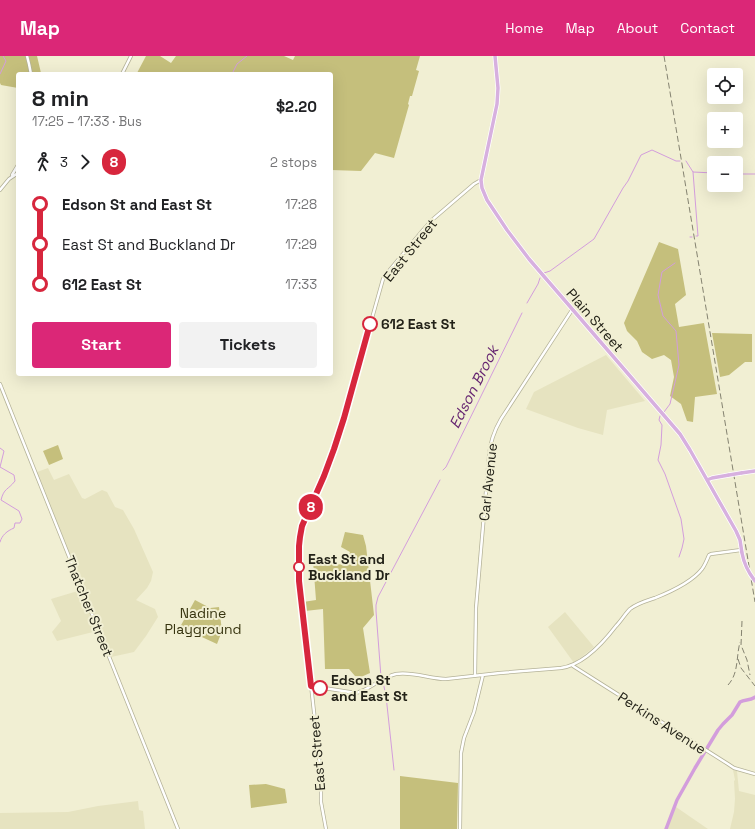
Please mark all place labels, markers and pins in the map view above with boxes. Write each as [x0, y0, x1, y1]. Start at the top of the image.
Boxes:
place label: 612 East St [381, 315, 456, 333]
marker: 612 East St [362, 316, 378, 332]
place label: East St and Buckland Dr [308, 550, 390, 584]
marker: East St and Buckland Dr [293, 561, 305, 573]
place label: Edson St and East St [331, 671, 408, 705]
marker: Edson St and East St [312, 680, 328, 696]

